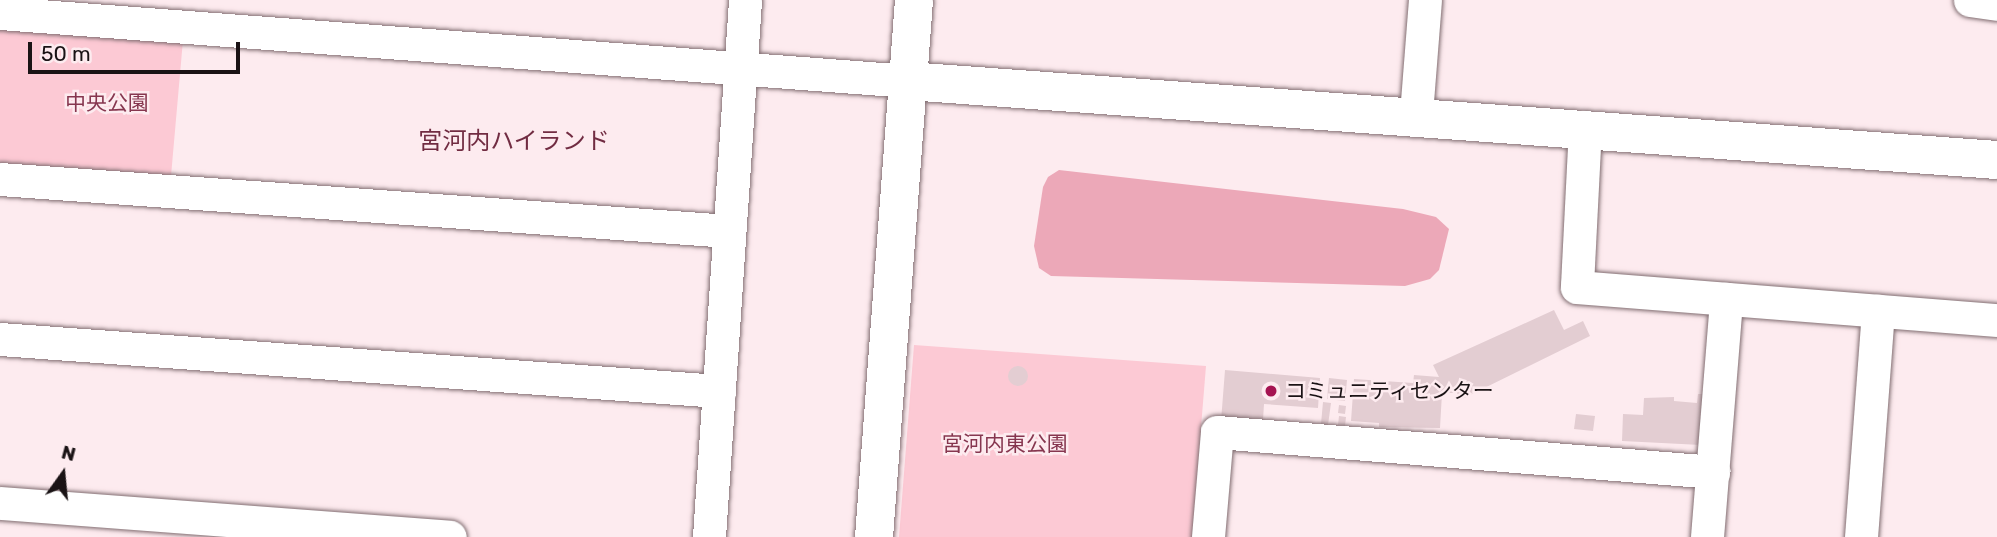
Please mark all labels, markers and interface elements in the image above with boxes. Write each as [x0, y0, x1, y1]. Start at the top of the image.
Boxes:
scale bar [32, 28, 243, 72]
text: 50 m [41, 41, 91, 66]
park label: 中央公園 [65, 90, 149, 116]
district label: 宮河内ハイランド [418, 128, 610, 156]
place label: コミュニティセンター [1285, 378, 1495, 404]
marker: コミュニティセンター [1263, 383, 1279, 399]
park label: 宮河内東公園 [942, 431, 1068, 457]
north arrow [28, 439, 98, 509]
text: N [59, 440, 78, 466]

